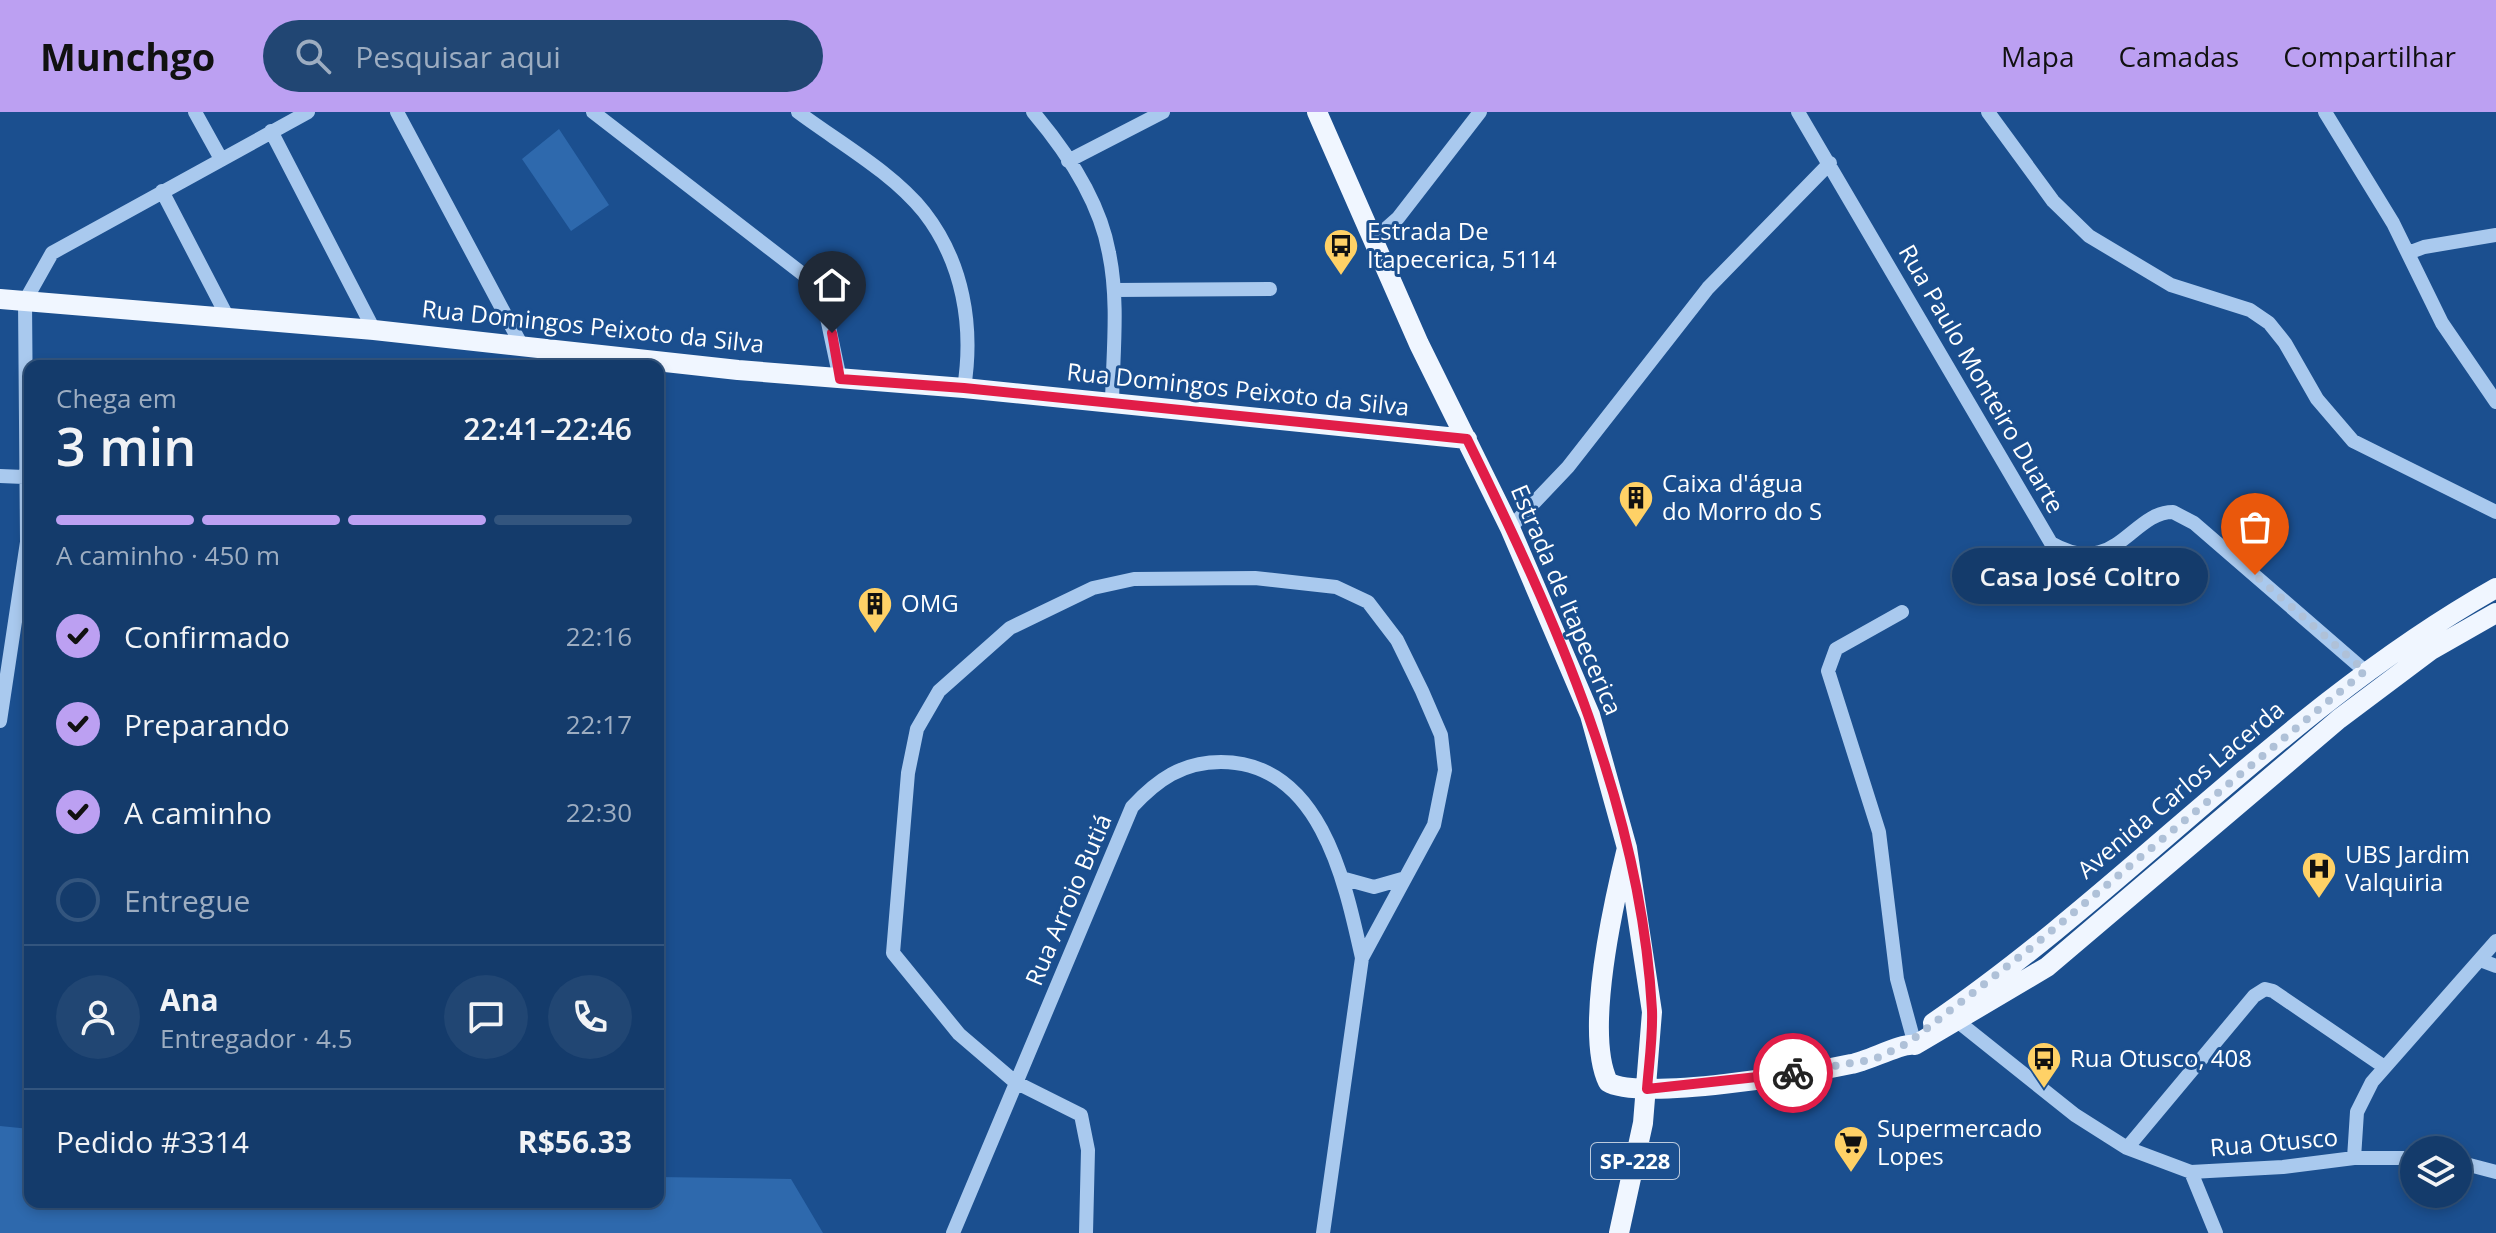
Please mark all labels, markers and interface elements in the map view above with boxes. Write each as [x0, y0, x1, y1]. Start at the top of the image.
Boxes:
search box [263, 20, 823, 92]
text: Munchgo [40, 30, 215, 82]
icon: search [291, 34, 335, 78]
text: Pesquisar aqui [355, 36, 561, 77]
text: Mapa [2001, 37, 2074, 75]
text: Camadas [2118, 37, 2239, 75]
text: Compartilhar [2283, 37, 2456, 75]
place label: Estrada De Itapecerica, 5114 [1367, 214, 1557, 275]
bus stop icon: Estrada De Itapecerica, 5114 [1322, 227, 1360, 277]
street label: Rua Paulo Monteiro Duarte [1892, 238, 2073, 519]
pin [798, 251, 866, 333]
icon: home [810, 263, 854, 307]
street label: Rua Domingos Peixoto da Silva [420, 291, 766, 360]
street label: Rua Domingos Peixoto da Silva [1065, 354, 1411, 423]
text: Chega em [56, 380, 177, 416]
text: 22:41–22:46 [463, 408, 632, 449]
text: 3 min [56, 410, 196, 481]
place label: Caixa d'água do Morro do S [1662, 466, 1822, 527]
street label: Estrada de Itapecerica [1504, 479, 1631, 720]
building icon: Caixa d'água do Morro do S [1617, 479, 1655, 529]
pin [2221, 493, 2289, 575]
icon: bag [2233, 505, 2277, 549]
text: A caminho · 450 m [56, 537, 280, 573]
callout: Casa José Coltro [1951, 547, 2207, 603]
text: Casa José Coltro [1979, 558, 2181, 594]
building icon: OMG [856, 585, 894, 635]
place label: OMG [901, 586, 959, 619]
icon: check [56, 614, 100, 658]
text: Confirmado [124, 616, 290, 657]
text: 22:16 [566, 618, 632, 654]
street label: Avenida Carlos Lacerda [2070, 692, 2291, 885]
icon: check [56, 702, 100, 746]
text: Preparando [124, 704, 290, 745]
text: 22:17 [566, 706, 632, 742]
icon: check [56, 790, 100, 834]
text: A caminho [124, 792, 272, 833]
text: 22:30 [566, 794, 632, 830]
street label: Rua Arroio Butiá [1017, 809, 1119, 990]
place label: UBS Jardim Valquiria [2345, 837, 2470, 898]
hospital icon: UBS Jardim Valquiria [2300, 850, 2338, 900]
text: Entregue [124, 880, 250, 921]
button: person [56, 975, 140, 1059]
button: chat [444, 975, 528, 1059]
button: phone [548, 975, 632, 1059]
text: Ana [160, 979, 219, 1020]
text: Entregador · 4.5 [160, 1020, 353, 1056]
courier [1753, 1033, 1833, 1113]
bus stop icon: Rua Otusco, 408 [2025, 1040, 2063, 1090]
place label: Rua Otusco, 408 [2070, 1041, 2252, 1074]
icon: bike [1771, 1051, 1815, 1095]
place label: Supermercado Lopes [1877, 1111, 2042, 1172]
street label: Rua Otusco [2208, 1119, 2339, 1164]
text: Pedido #3314 [56, 1121, 249, 1162]
text: R$56.33 [518, 1121, 632, 1162]
supermarket icon: Supermercado Lopes [1832, 1124, 1870, 1174]
map controls [2400, 1136, 2472, 1208]
button: layers [2400, 1136, 2472, 1208]
road number: SP-228 [1591, 1143, 1679, 1179]

